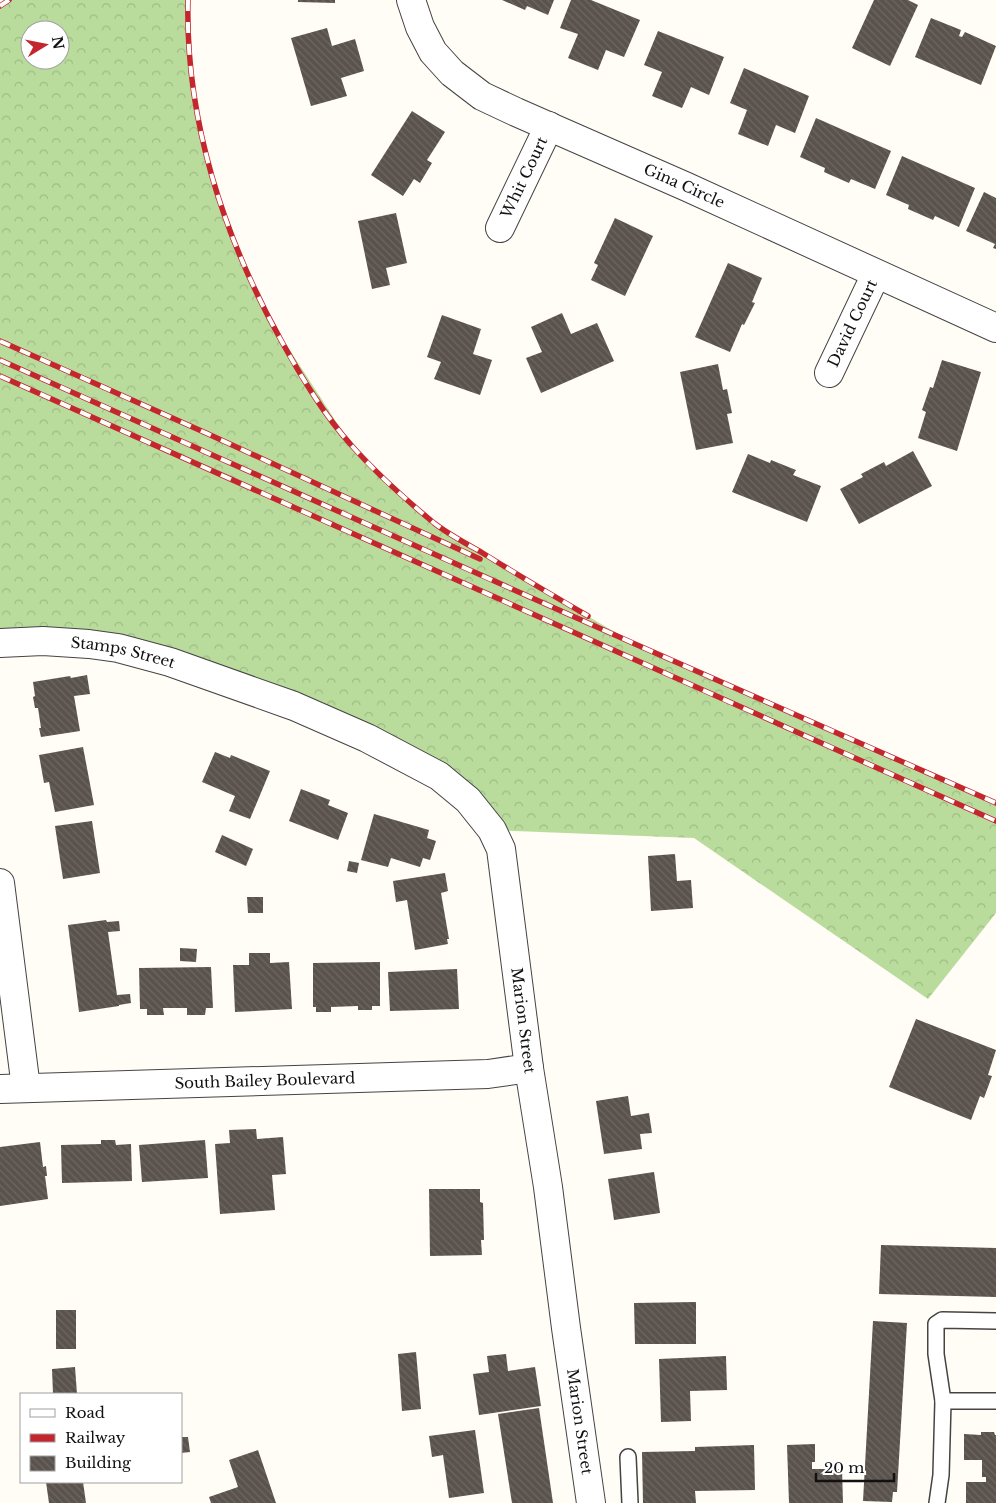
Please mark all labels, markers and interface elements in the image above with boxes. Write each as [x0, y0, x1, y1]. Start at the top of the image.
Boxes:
north arrow [20, 20, 70, 70]
text: N [48, 35, 68, 51]
street label: Whit Court [496, 133, 552, 222]
street label: Gina Circle [641, 159, 728, 212]
street label: David Court [823, 276, 881, 370]
street label: Stamps Street [70, 633, 178, 672]
street label: Marion Street [507, 966, 540, 1075]
street label: South Bailey Boulevard [174, 1068, 355, 1093]
street label: Marion Street [563, 1367, 597, 1476]
legend [20, 1393, 182, 1483]
text: Road [65, 1403, 105, 1422]
text: Railway [65, 1428, 126, 1447]
scale bar [816, 1450, 894, 1482]
text: Building [65, 1453, 132, 1472]
text: 20 m [824, 1458, 864, 1477]

